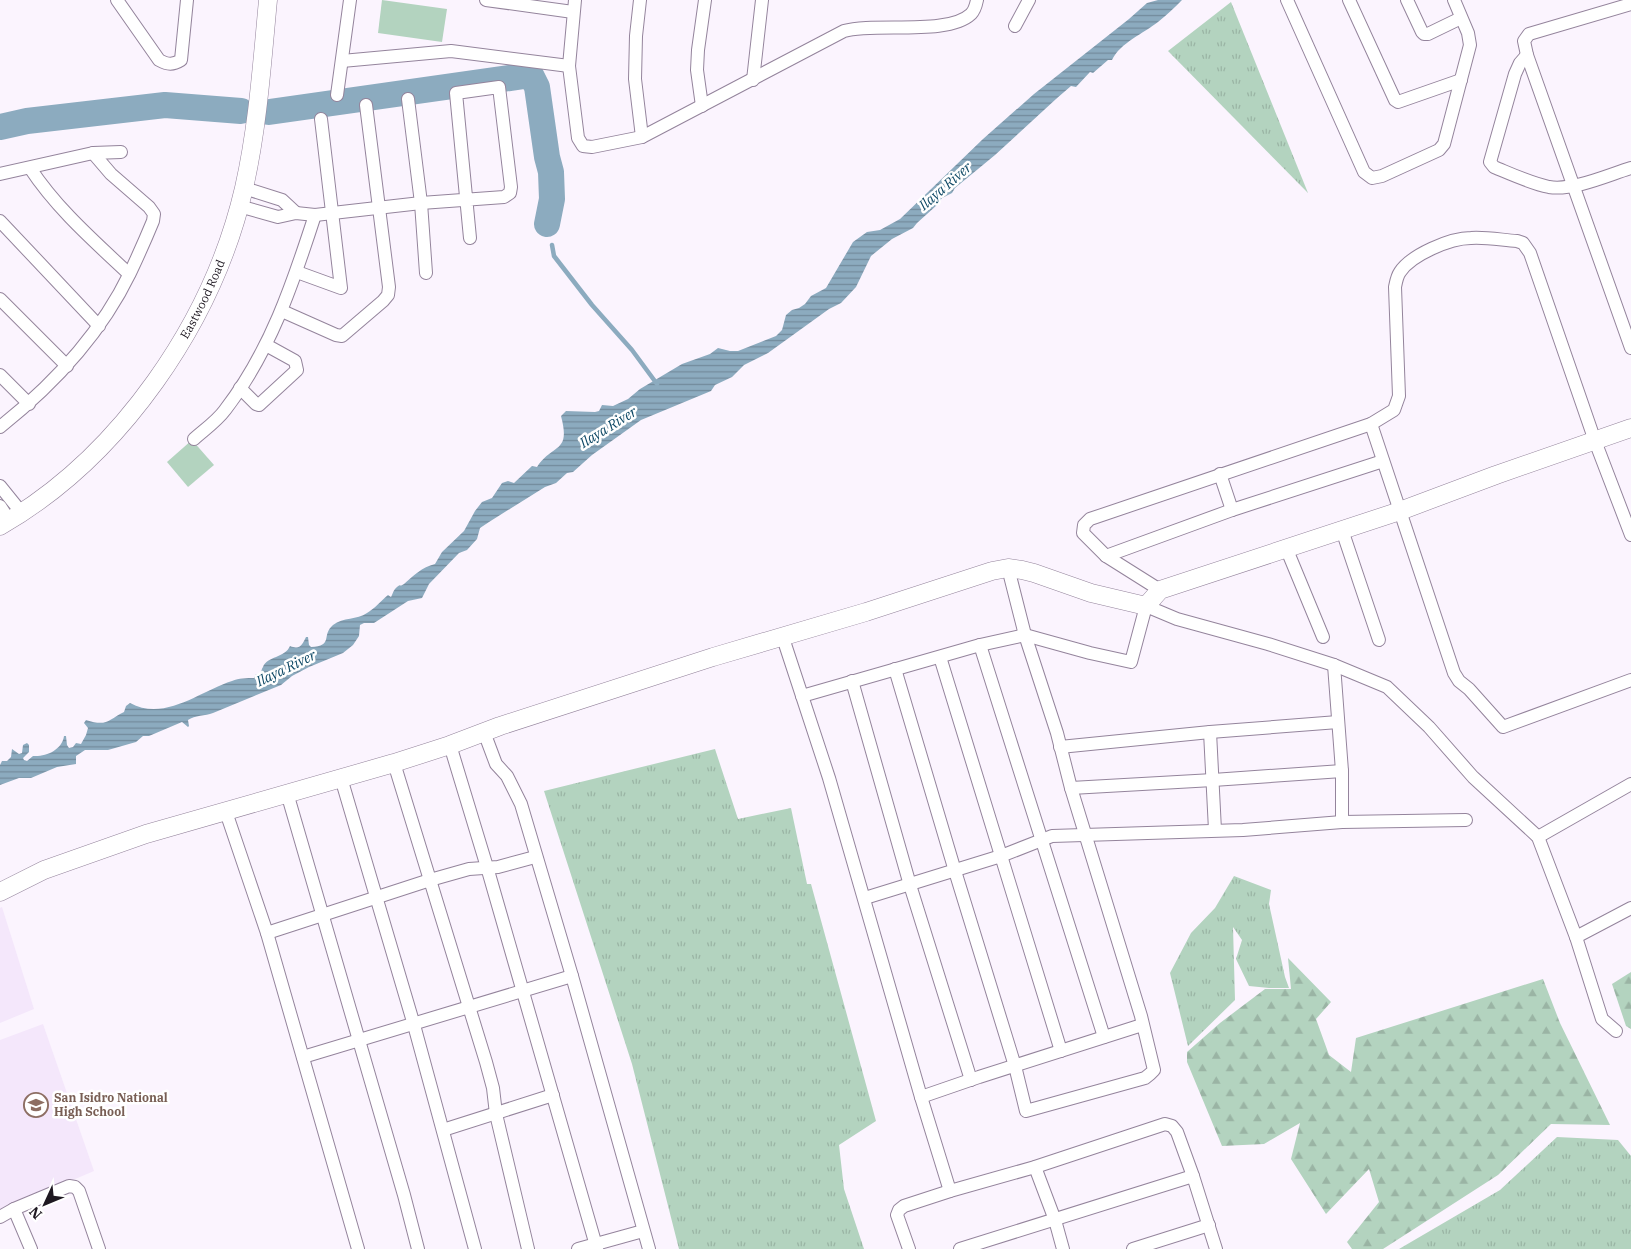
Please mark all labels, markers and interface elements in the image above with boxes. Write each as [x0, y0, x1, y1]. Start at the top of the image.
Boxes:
water label: Ilaya River [914, 158, 976, 215]
street label: Eastwood Road [177, 257, 228, 341]
water label: Ilaya River [575, 402, 641, 452]
water label: Ilaya River [252, 645, 320, 691]
place label: San Isidro National High School [54, 1090, 168, 1119]
school or university icon: San Isidro National High School [23, 1092, 49, 1118]
north arrow [20, 1179, 70, 1229]
text: N [25, 1203, 46, 1223]

